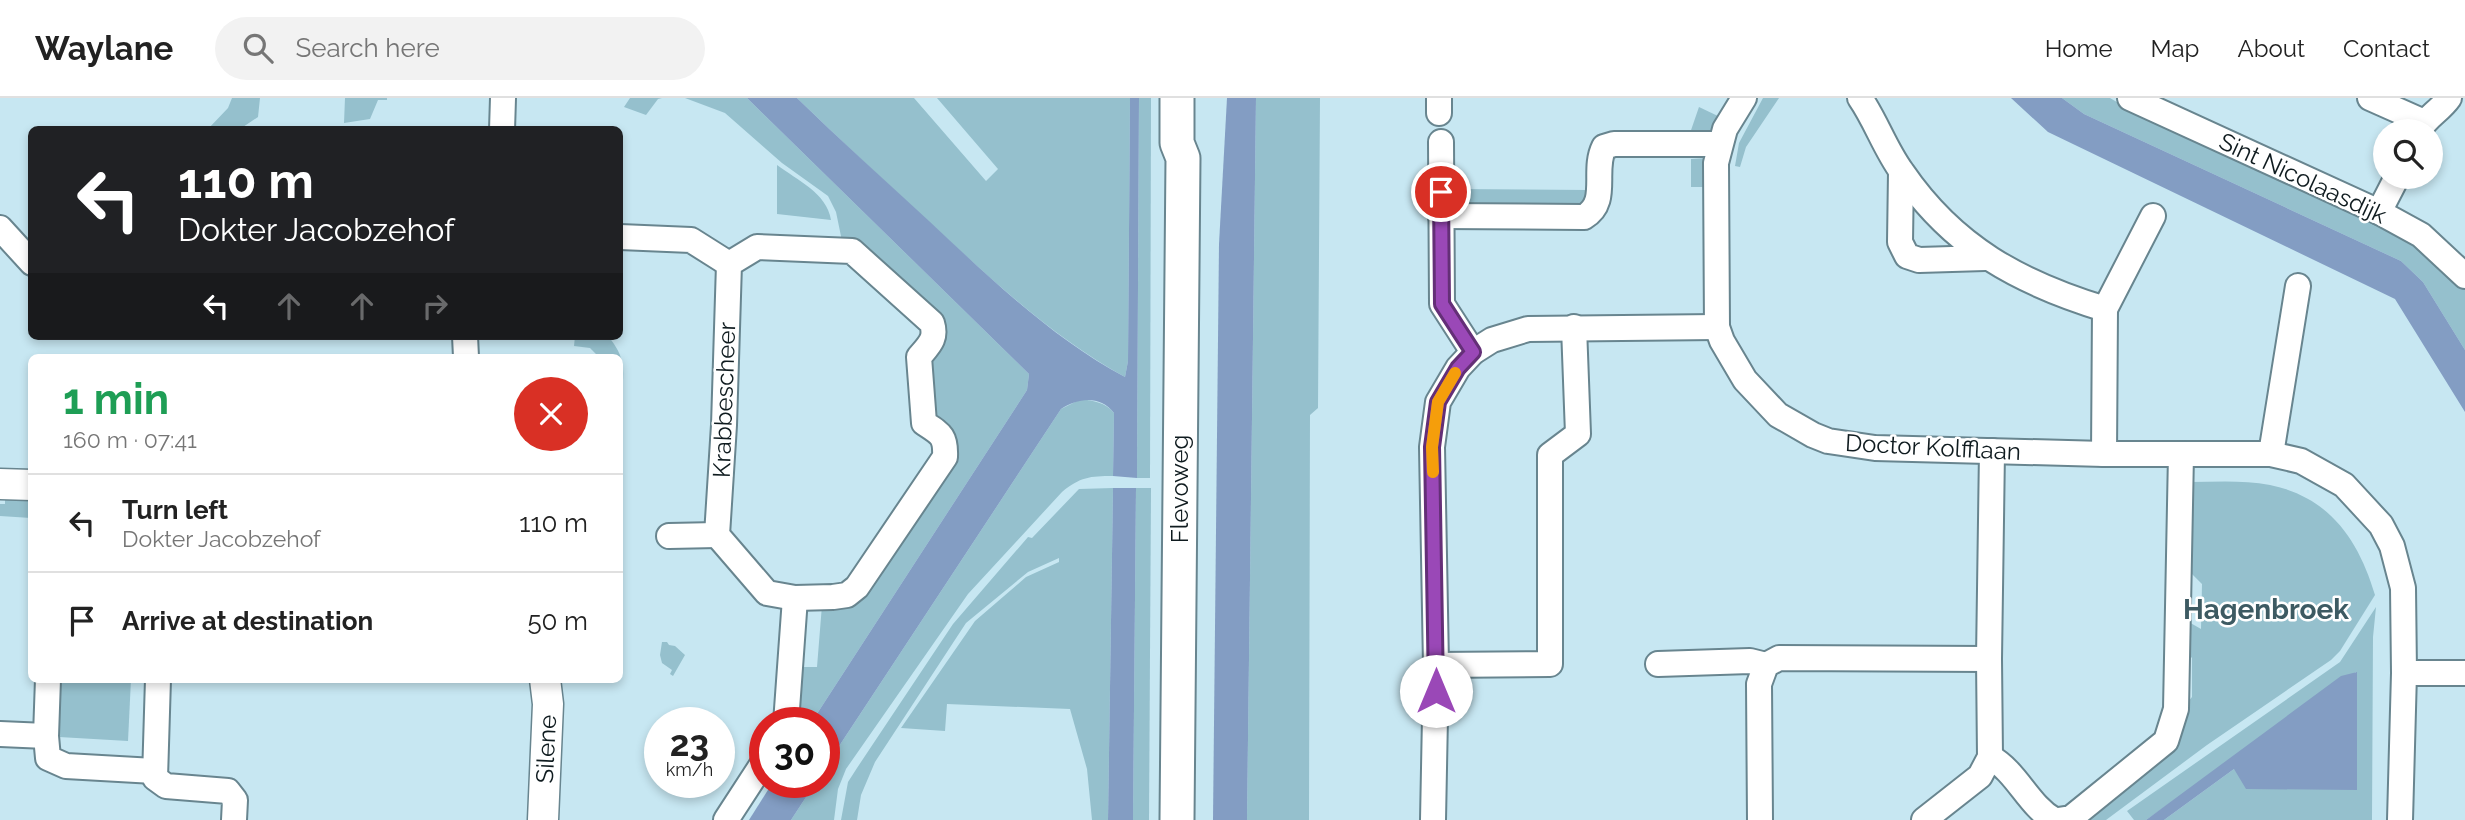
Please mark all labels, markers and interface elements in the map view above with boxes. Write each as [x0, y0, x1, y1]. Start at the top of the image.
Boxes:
search box [215, 17, 705, 80]
text: Waylane [35, 29, 173, 68]
icon: search [239, 29, 277, 67]
text: Search here [295, 33, 440, 63]
text: Home [2045, 34, 2113, 63]
text: Map [2151, 34, 2199, 63]
text: About [2237, 34, 2305, 63]
text: Contact [2343, 34, 2430, 63]
map controls [2373, 119, 2443, 189]
button: search [2373, 119, 2443, 189]
street label: Sint Nicolaasdijk [2215, 127, 2392, 230]
text: 110 m [178, 152, 314, 209]
icon: left [63, 154, 154, 245]
pin [1411, 162, 1471, 222]
icon: arrive [1422, 173, 1460, 211]
text: Dokter Jacobzehof [178, 211, 454, 248]
icon: left [197, 287, 235, 325]
icon: ahead [270, 287, 308, 325]
icon: ahead [343, 287, 381, 325]
icon: right [416, 287, 454, 325]
street label: Krabbescheer [707, 321, 741, 478]
text: 1 min [63, 375, 169, 424]
button: close [514, 377, 588, 451]
text: 160 m · 07:41 [63, 426, 197, 453]
street label: Doctor Kolfflaan [1844, 428, 2022, 466]
street label: Flevoweg [1165, 435, 1194, 543]
text: Turn left [122, 495, 228, 525]
icon: left [63, 504, 101, 542]
text: 110 m [519, 508, 588, 538]
text: Dokter Jacobzehof [122, 525, 321, 552]
district label: Hagenbroek [2183, 593, 2349, 626]
icon: arrive [63, 602, 101, 640]
text: Arrive at destination [122, 606, 373, 636]
text: 50 m [527, 606, 588, 636]
position arrow [1399, 654, 1473, 728]
speed limit sign: 30 [749, 707, 840, 798]
street label: Silene [530, 714, 562, 784]
text: 23 [670, 723, 709, 764]
text: km/h [666, 759, 713, 780]

